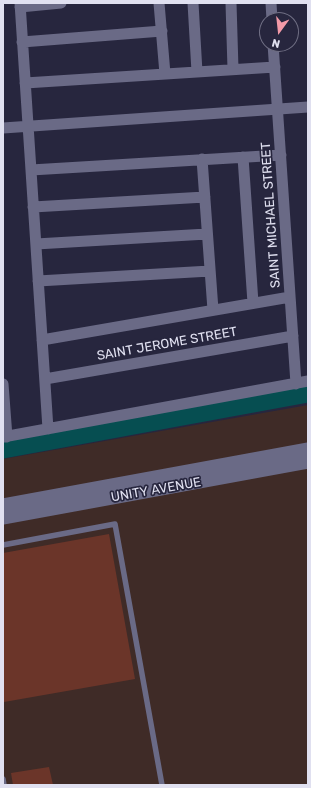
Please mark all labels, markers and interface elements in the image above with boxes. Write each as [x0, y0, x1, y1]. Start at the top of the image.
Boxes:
north arrow [259, 12, 299, 52]
text: N [271, 36, 282, 50]
street label: SAINT MICHAEL STREET [258, 142, 284, 288]
street label: SAINT JEROME STREET [96, 324, 238, 364]
street label: UNITY AVENUE [110, 474, 202, 506]

